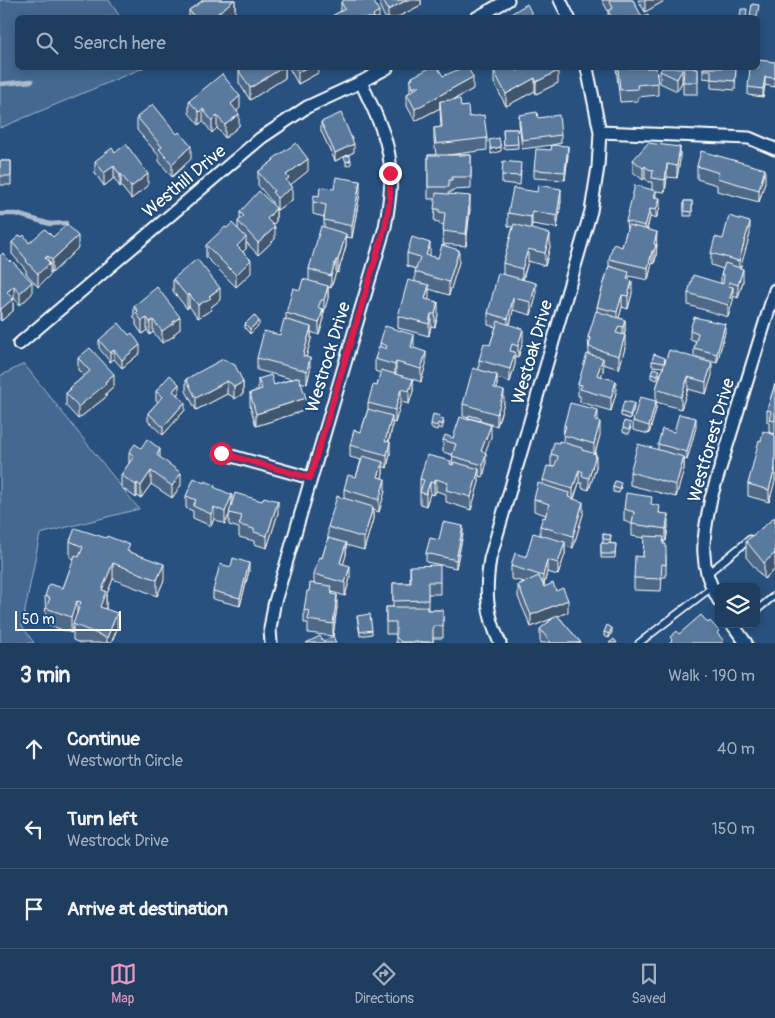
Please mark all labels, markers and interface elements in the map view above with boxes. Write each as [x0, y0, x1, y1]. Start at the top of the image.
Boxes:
search box [15, 15, 760, 70]
icon: search [33, 29, 61, 57]
text: Search here [73, 31, 166, 55]
street label: Westhill Drive [138, 140, 231, 223]
route end [379, 162, 402, 185]
street label: Westoak Drive [507, 297, 558, 407]
street label: Westrock Drive [301, 299, 356, 415]
street label: Westforest Drive [683, 375, 740, 505]
route start [210, 442, 233, 465]
map controls [715, 583, 760, 628]
button: layers [715, 583, 760, 628]
scale bar [15, 608, 121, 631]
text: 50 m [22, 611, 55, 628]
text: 3 min [20, 662, 70, 689]
text: Walk · 190 m [668, 666, 755, 686]
text: Continue [67, 727, 140, 751]
icon: ahead [20, 735, 48, 763]
text: 40 m [717, 739, 755, 759]
text: Westworth Circle [67, 751, 183, 771]
text: Turn left [67, 807, 137, 831]
icon: left [20, 815, 48, 843]
text: 150 m [711, 819, 755, 839]
text: Westrock Drive [67, 831, 169, 851]
icon: arrive [20, 895, 48, 923]
text: Arrive at destination [67, 897, 228, 921]
tab: Map [109, 960, 137, 1007]
tab: Directions [354, 960, 414, 1007]
tab: Saved [631, 960, 666, 1007]

